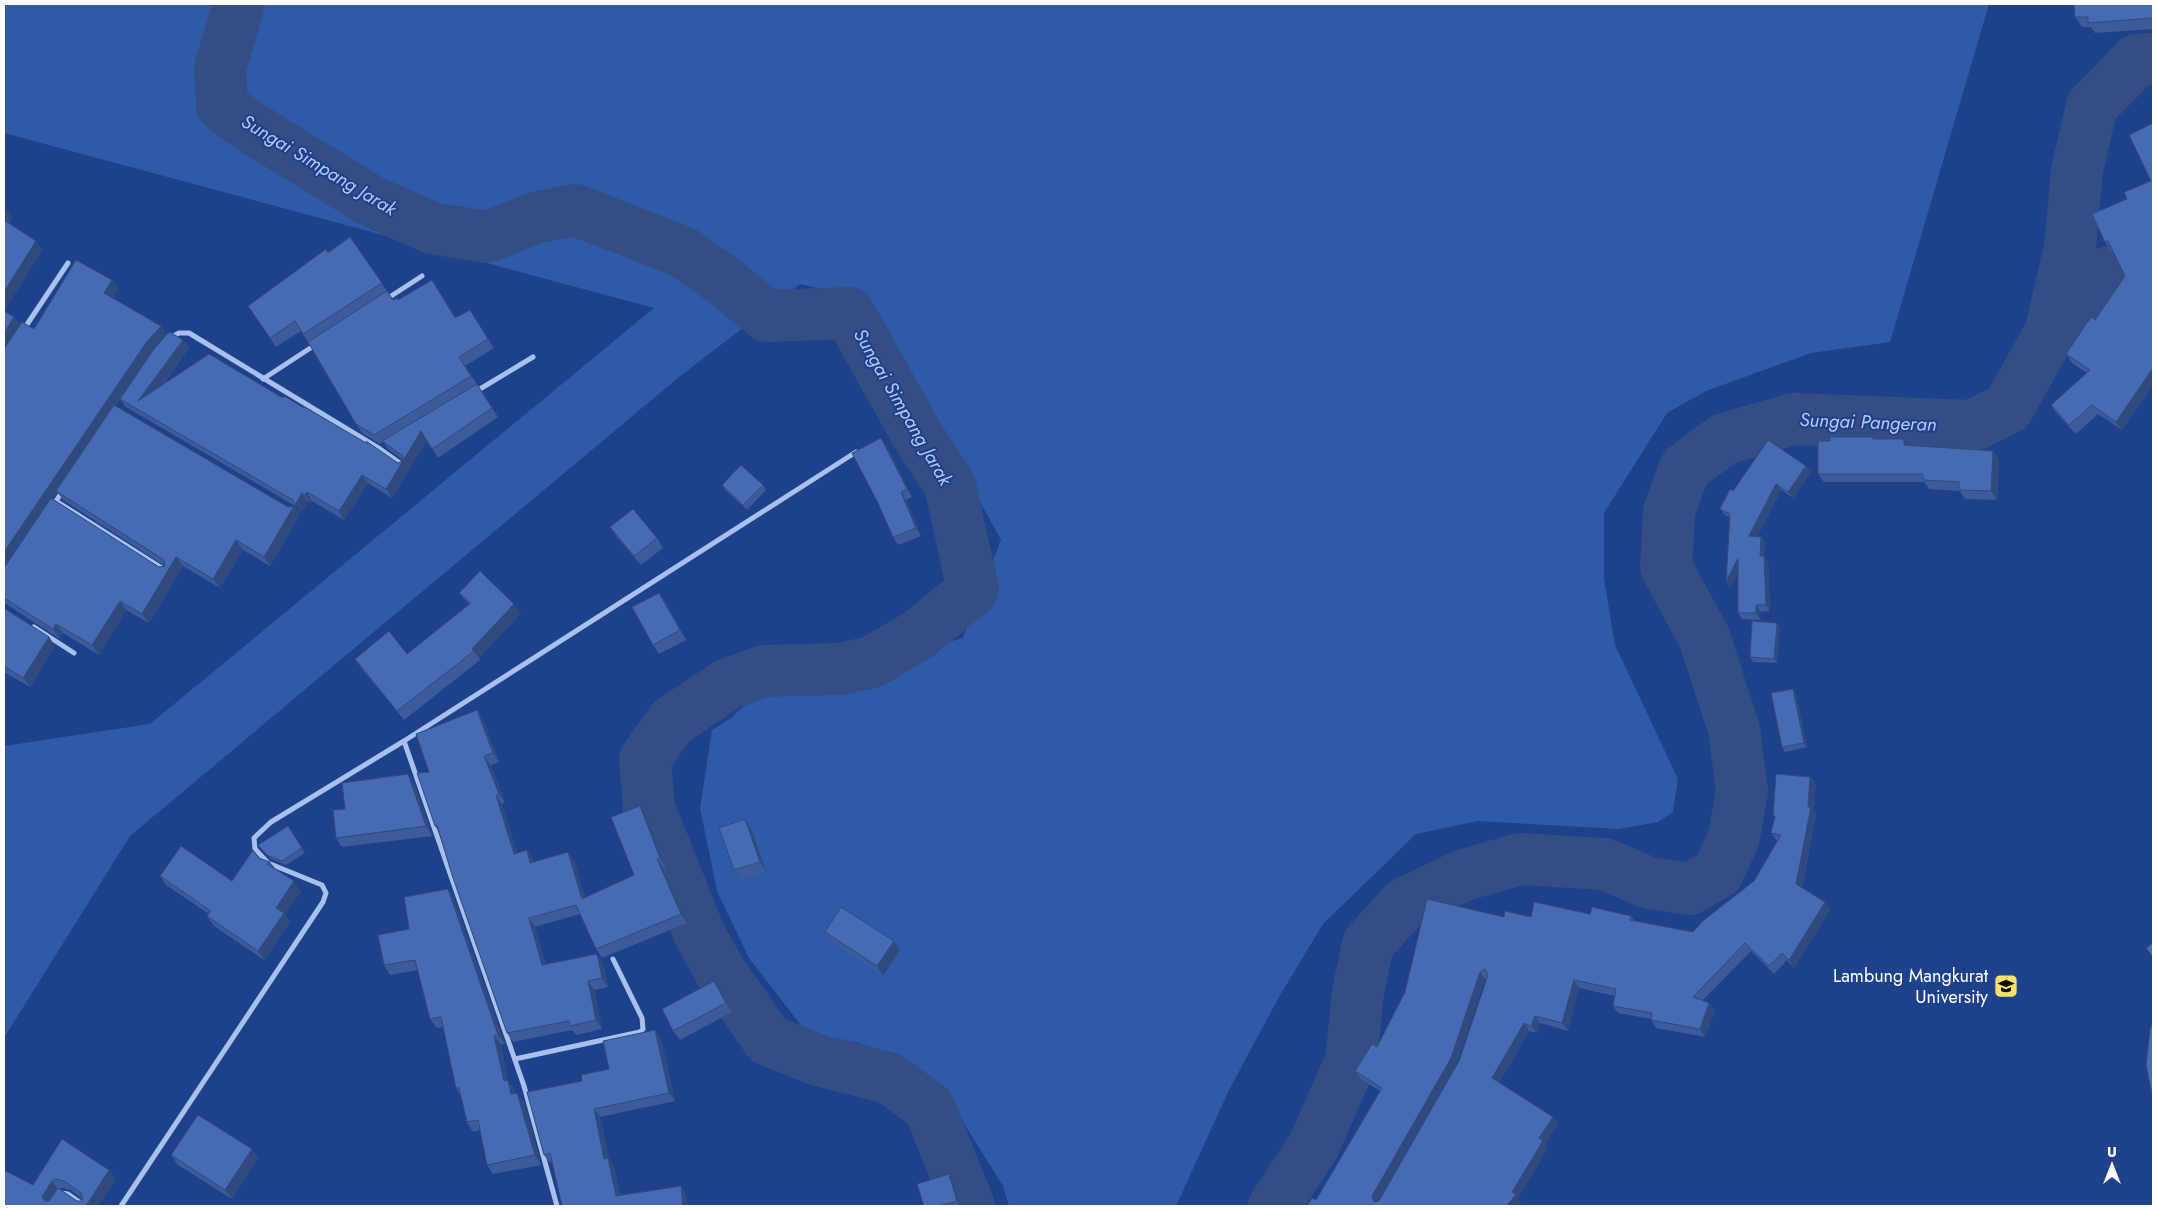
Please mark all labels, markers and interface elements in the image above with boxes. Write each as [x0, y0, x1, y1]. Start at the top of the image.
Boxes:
water label: Sungai Simpang Jarak [236, 108, 403, 223]
water label: Sungai Simpang Jarak [847, 324, 959, 491]
water label: Sungai Pangeran [1799, 406, 1937, 438]
place label: Lambung Mangkurat University [1833, 963, 1989, 1010]
school or university icon: Lambung Mangkurat University [1993, 973, 2019, 999]
north arrow [2087, 1140, 2137, 1190]
text: U [2107, 1142, 2117, 1162]

